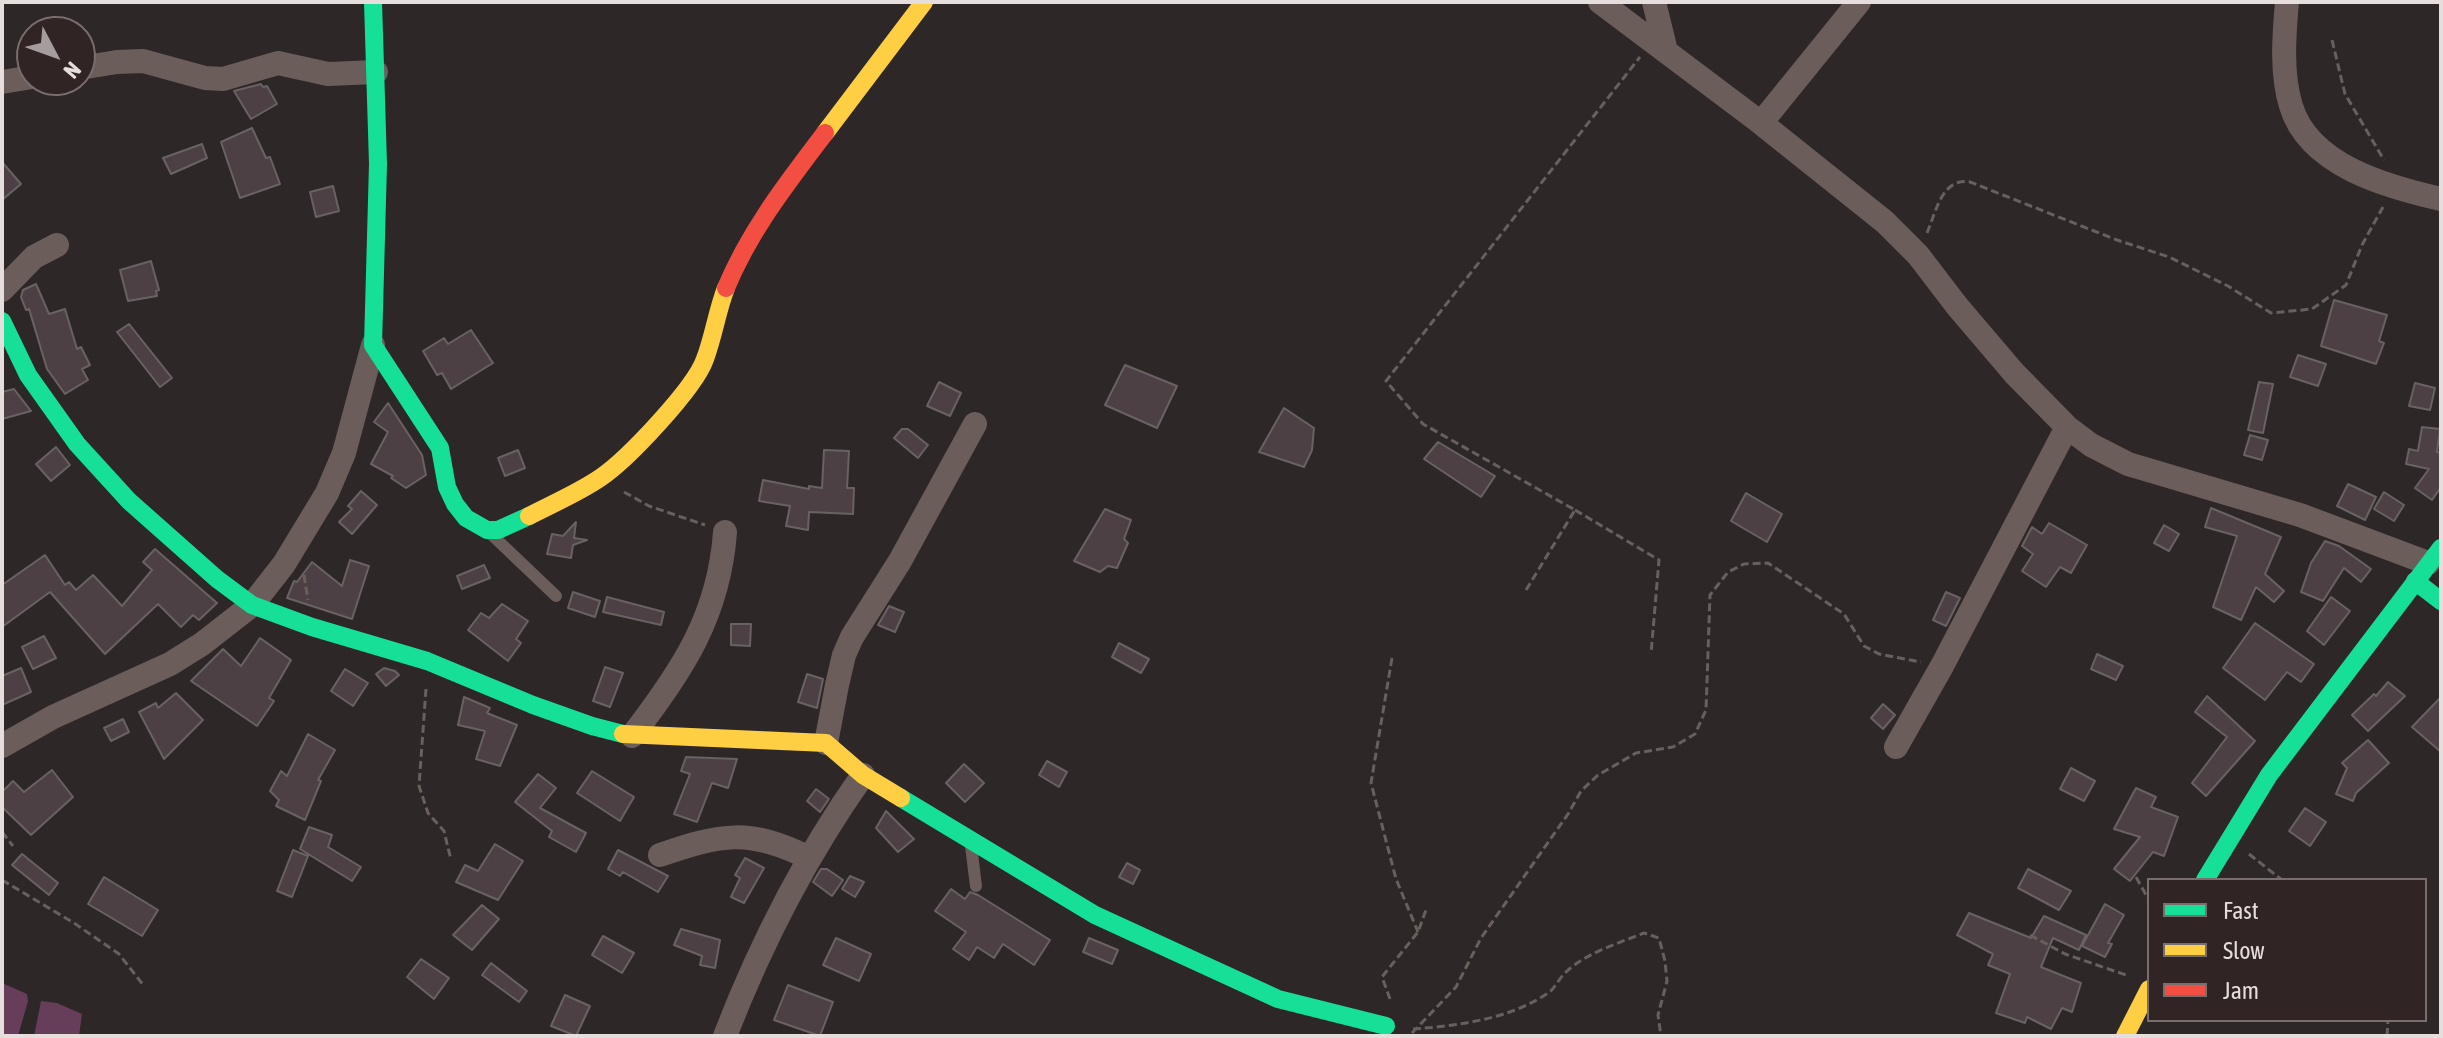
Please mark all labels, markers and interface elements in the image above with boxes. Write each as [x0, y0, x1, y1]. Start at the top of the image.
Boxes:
north arrow [16, 16, 96, 96]
text: N [59, 57, 87, 84]
legend [2147, 878, 2427, 1022]
text: Fast [2223, 897, 2259, 924]
text: Slow [2223, 937, 2265, 964]
text: Jam [2223, 977, 2259, 1004]

